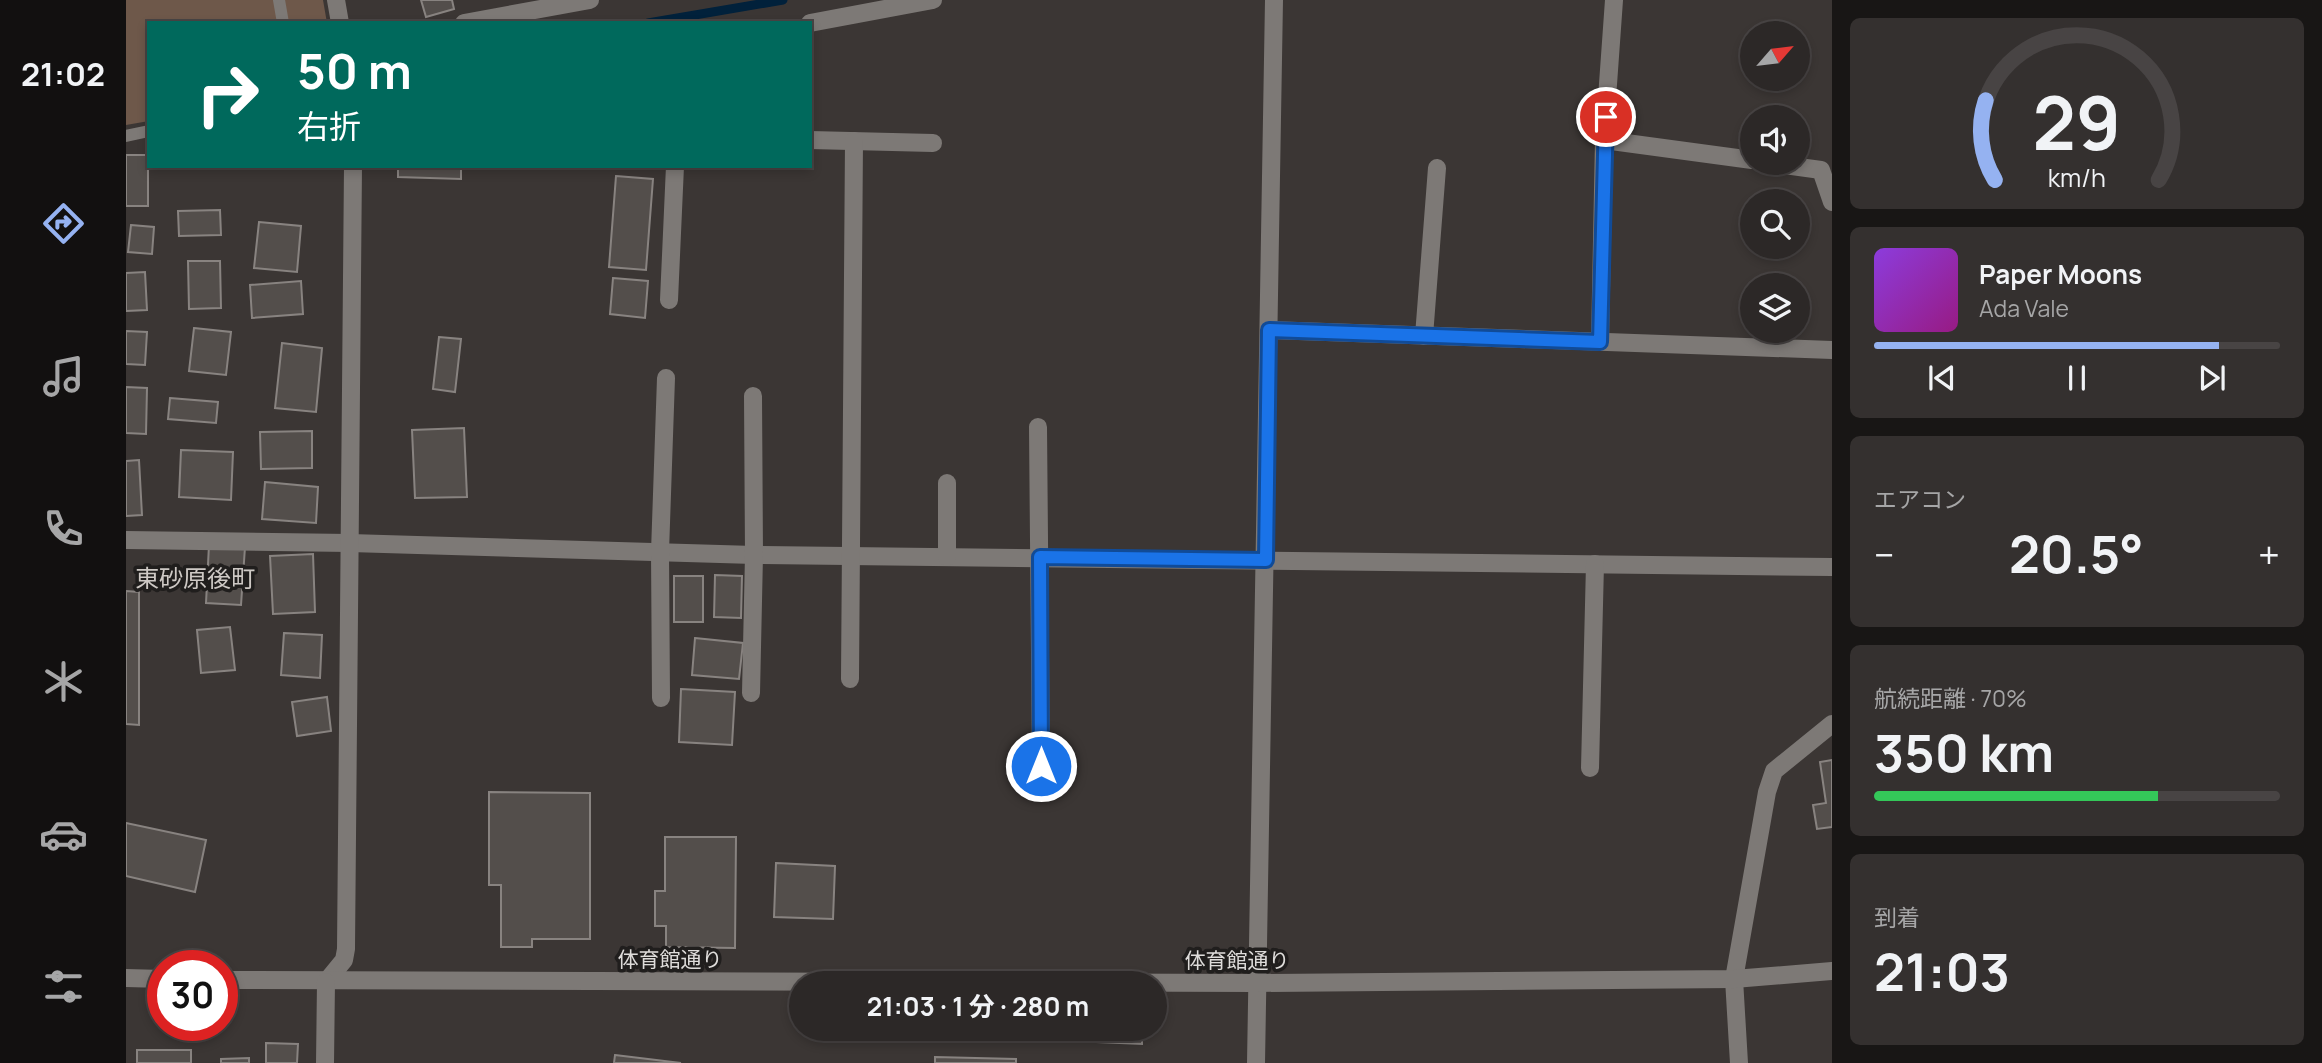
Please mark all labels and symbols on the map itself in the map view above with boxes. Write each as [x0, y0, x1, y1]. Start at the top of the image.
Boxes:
north arrow [1740, 21, 1810, 91]
pin [1576, 87, 1636, 147]
district label: 東砂原後町 [135, 561, 255, 594]
position arrow [1004, 729, 1078, 803]
street label: 体育館通り [618, 945, 723, 973]
street label: 体育館通り [1185, 946, 1290, 974]
speed limit sign: 30 [147, 950, 238, 1041]

